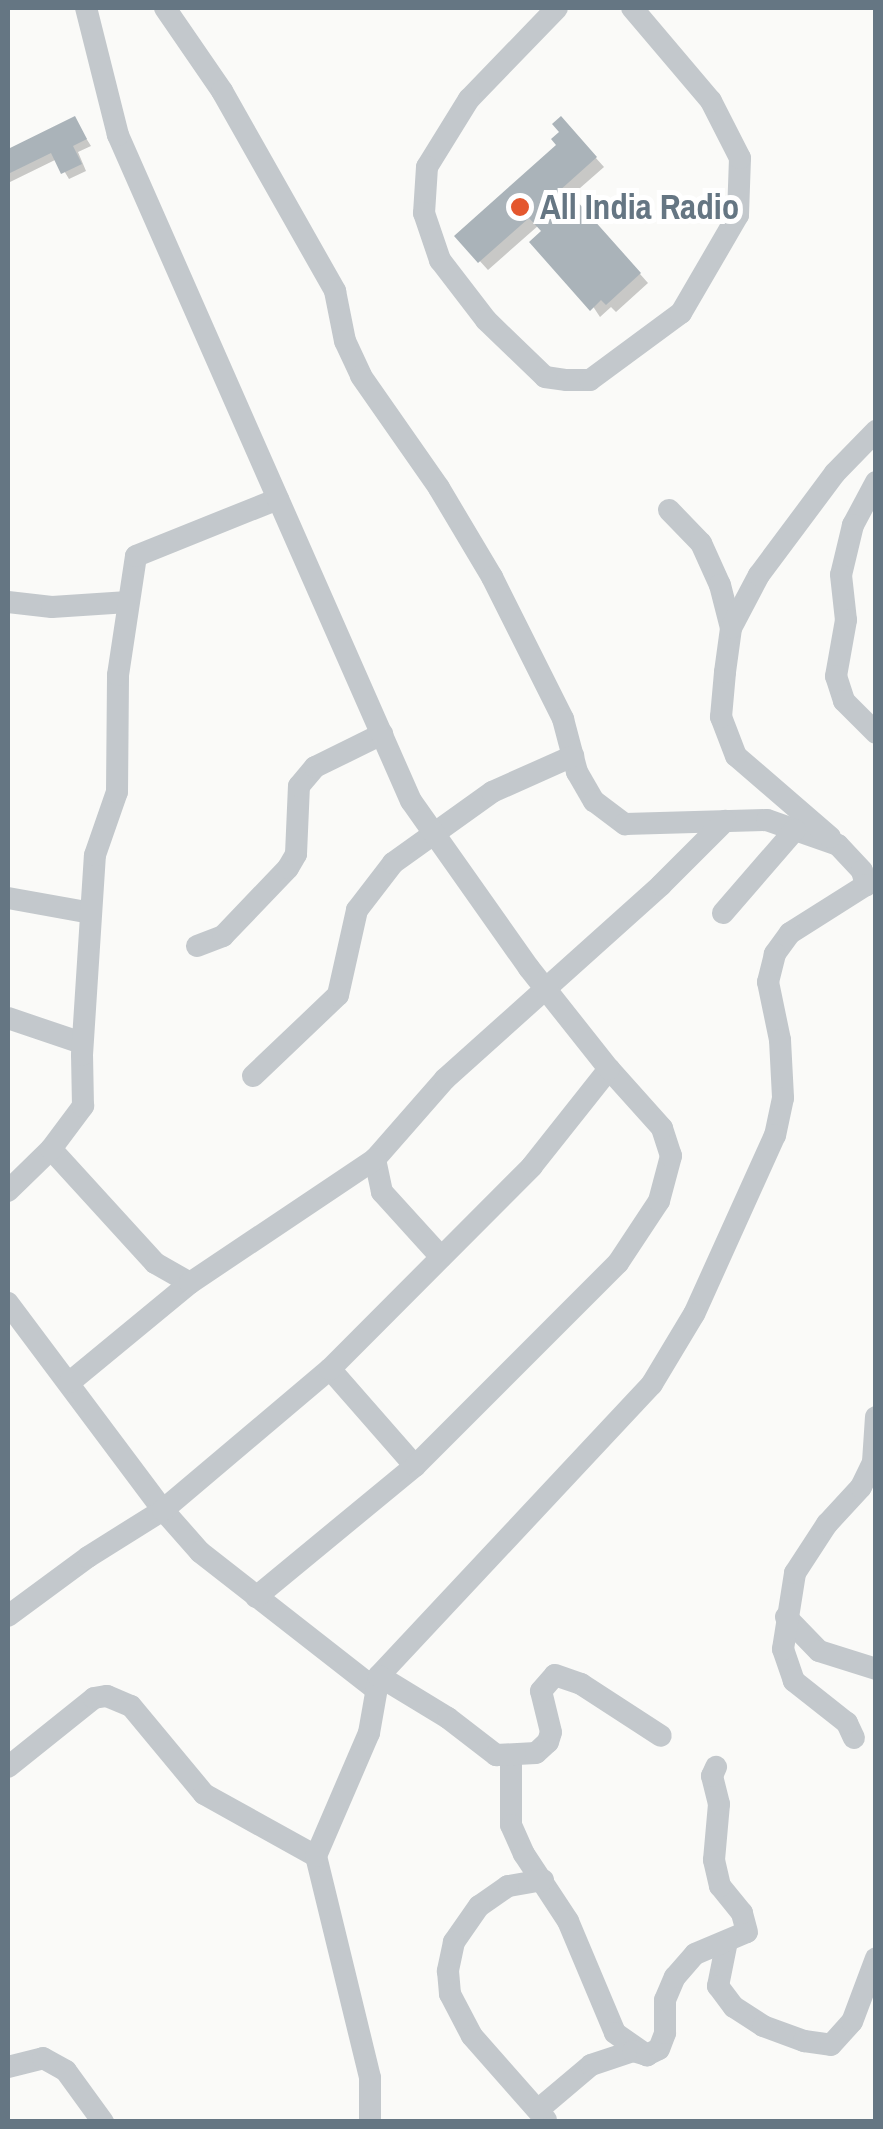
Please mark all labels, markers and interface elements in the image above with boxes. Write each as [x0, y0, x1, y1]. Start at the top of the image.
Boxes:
place label: All India Radio [540, 186, 739, 228]
marker: All India Radio [509, 196, 531, 218]

